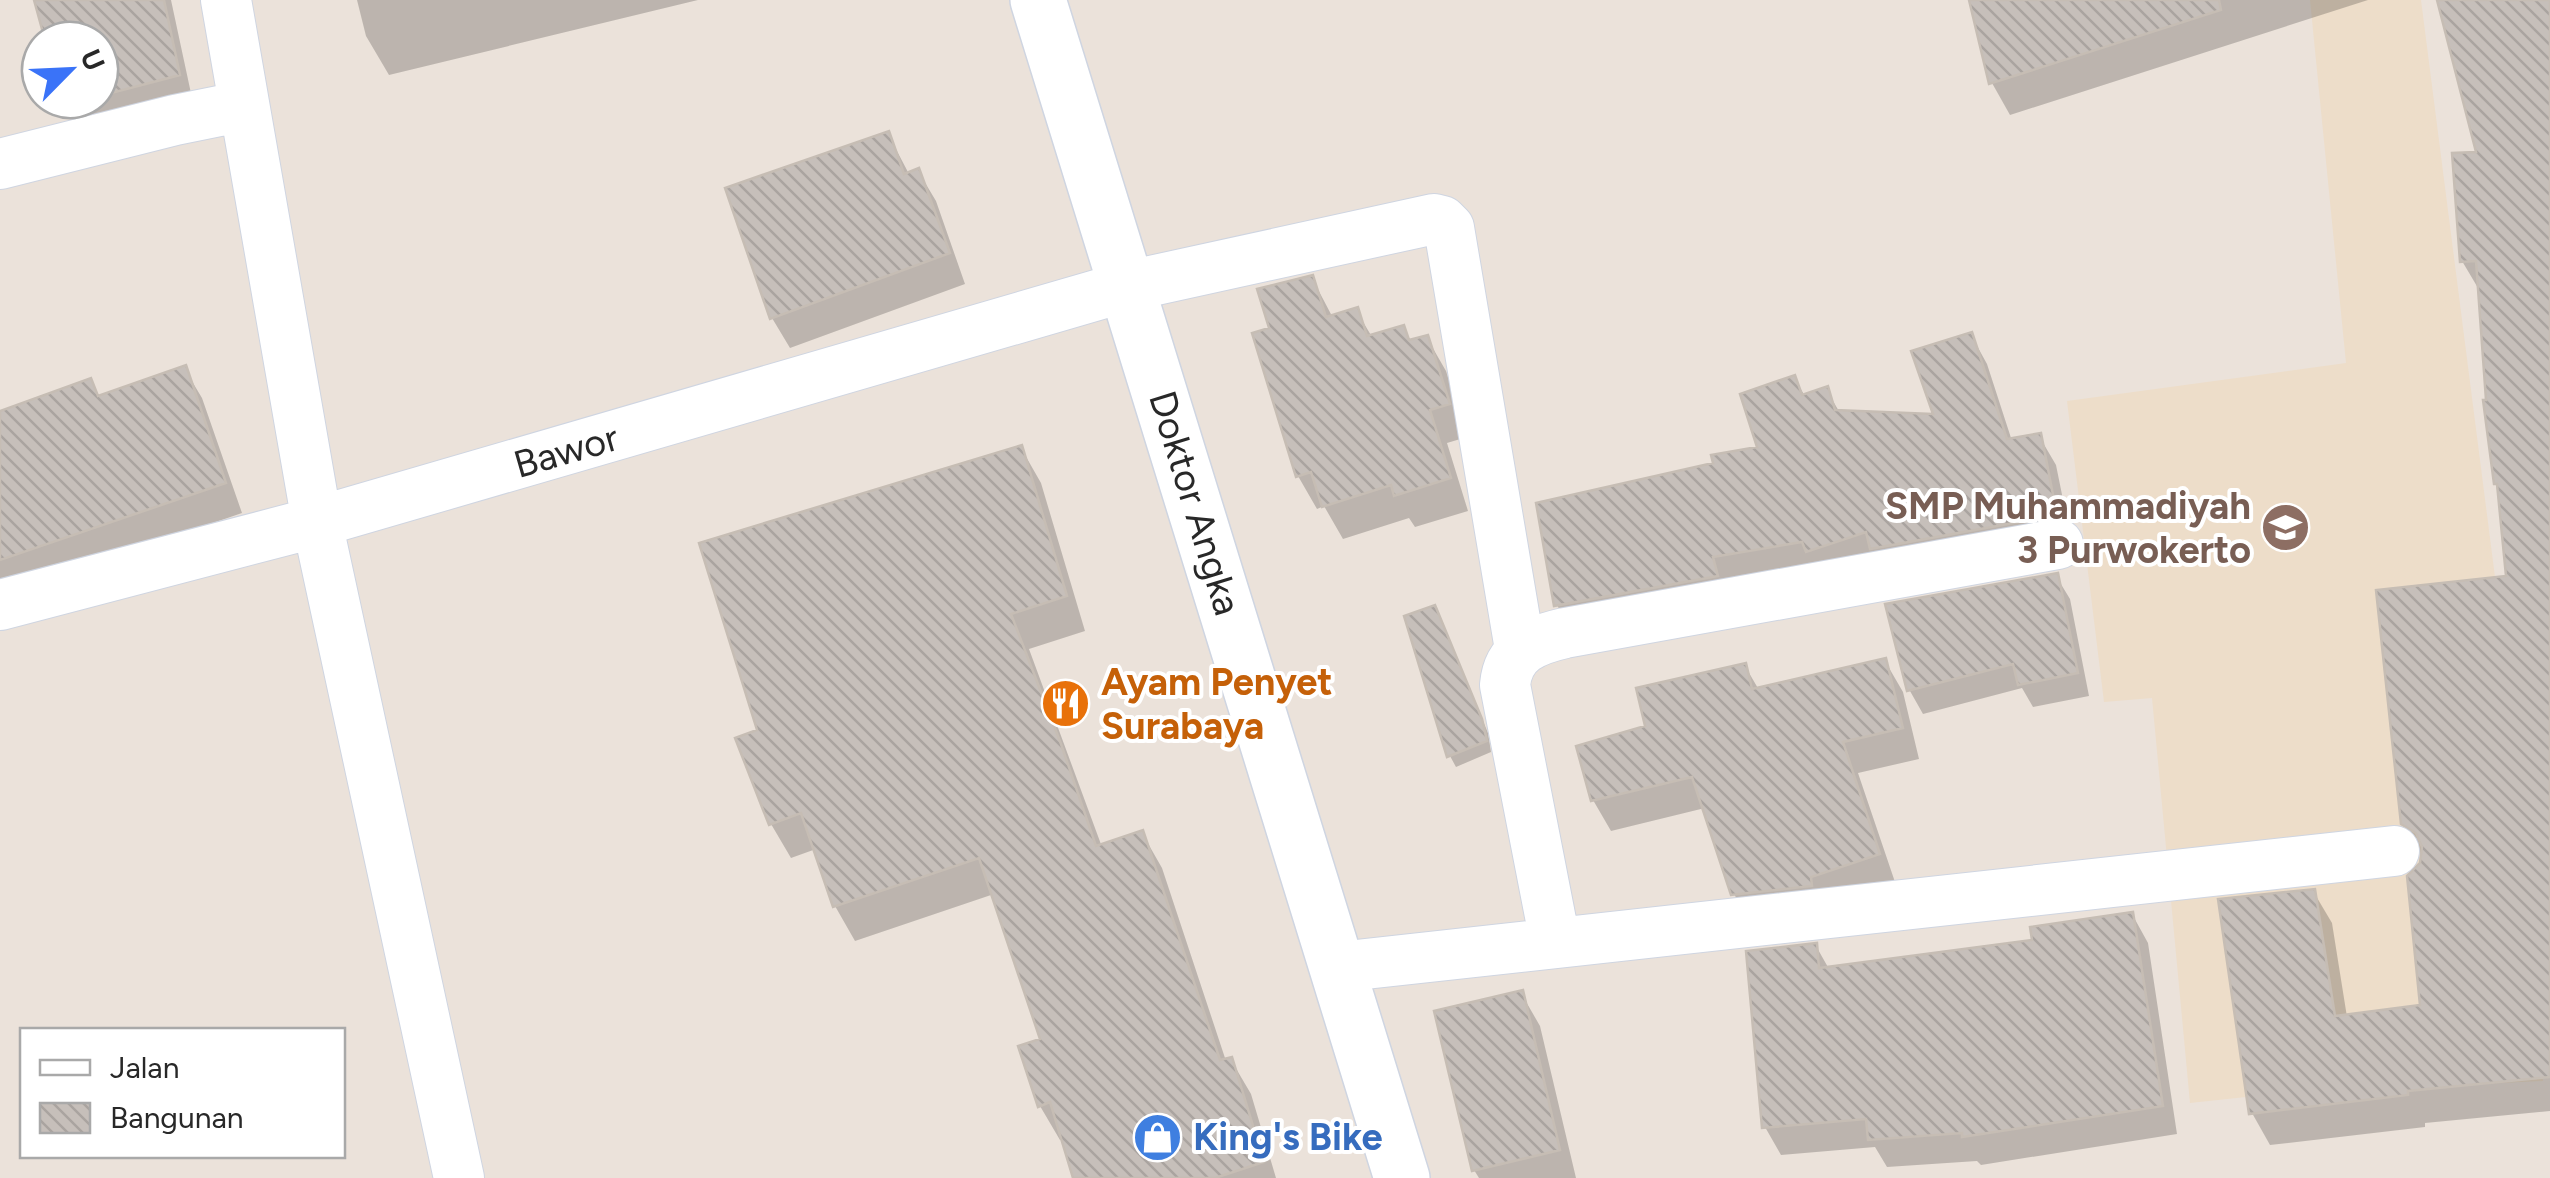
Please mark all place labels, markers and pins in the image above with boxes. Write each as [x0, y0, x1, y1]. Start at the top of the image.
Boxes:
place label: SMP Muhammadiyah 3 Purwokerto [1885, 483, 2251, 573]
school or university icon: SMP Muhammadiyah 3 Purwokerto [2260, 502, 2312, 554]
place label: Ayam Penyet Surabaya [1101, 659, 1333, 749]
restaurant icon: Ayam Penyet Surabaya [1040, 678, 1092, 730]
shop icon: King's Bike [1132, 1111, 1184, 1163]
place label: King's Bike [1193, 1114, 1382, 1160]

